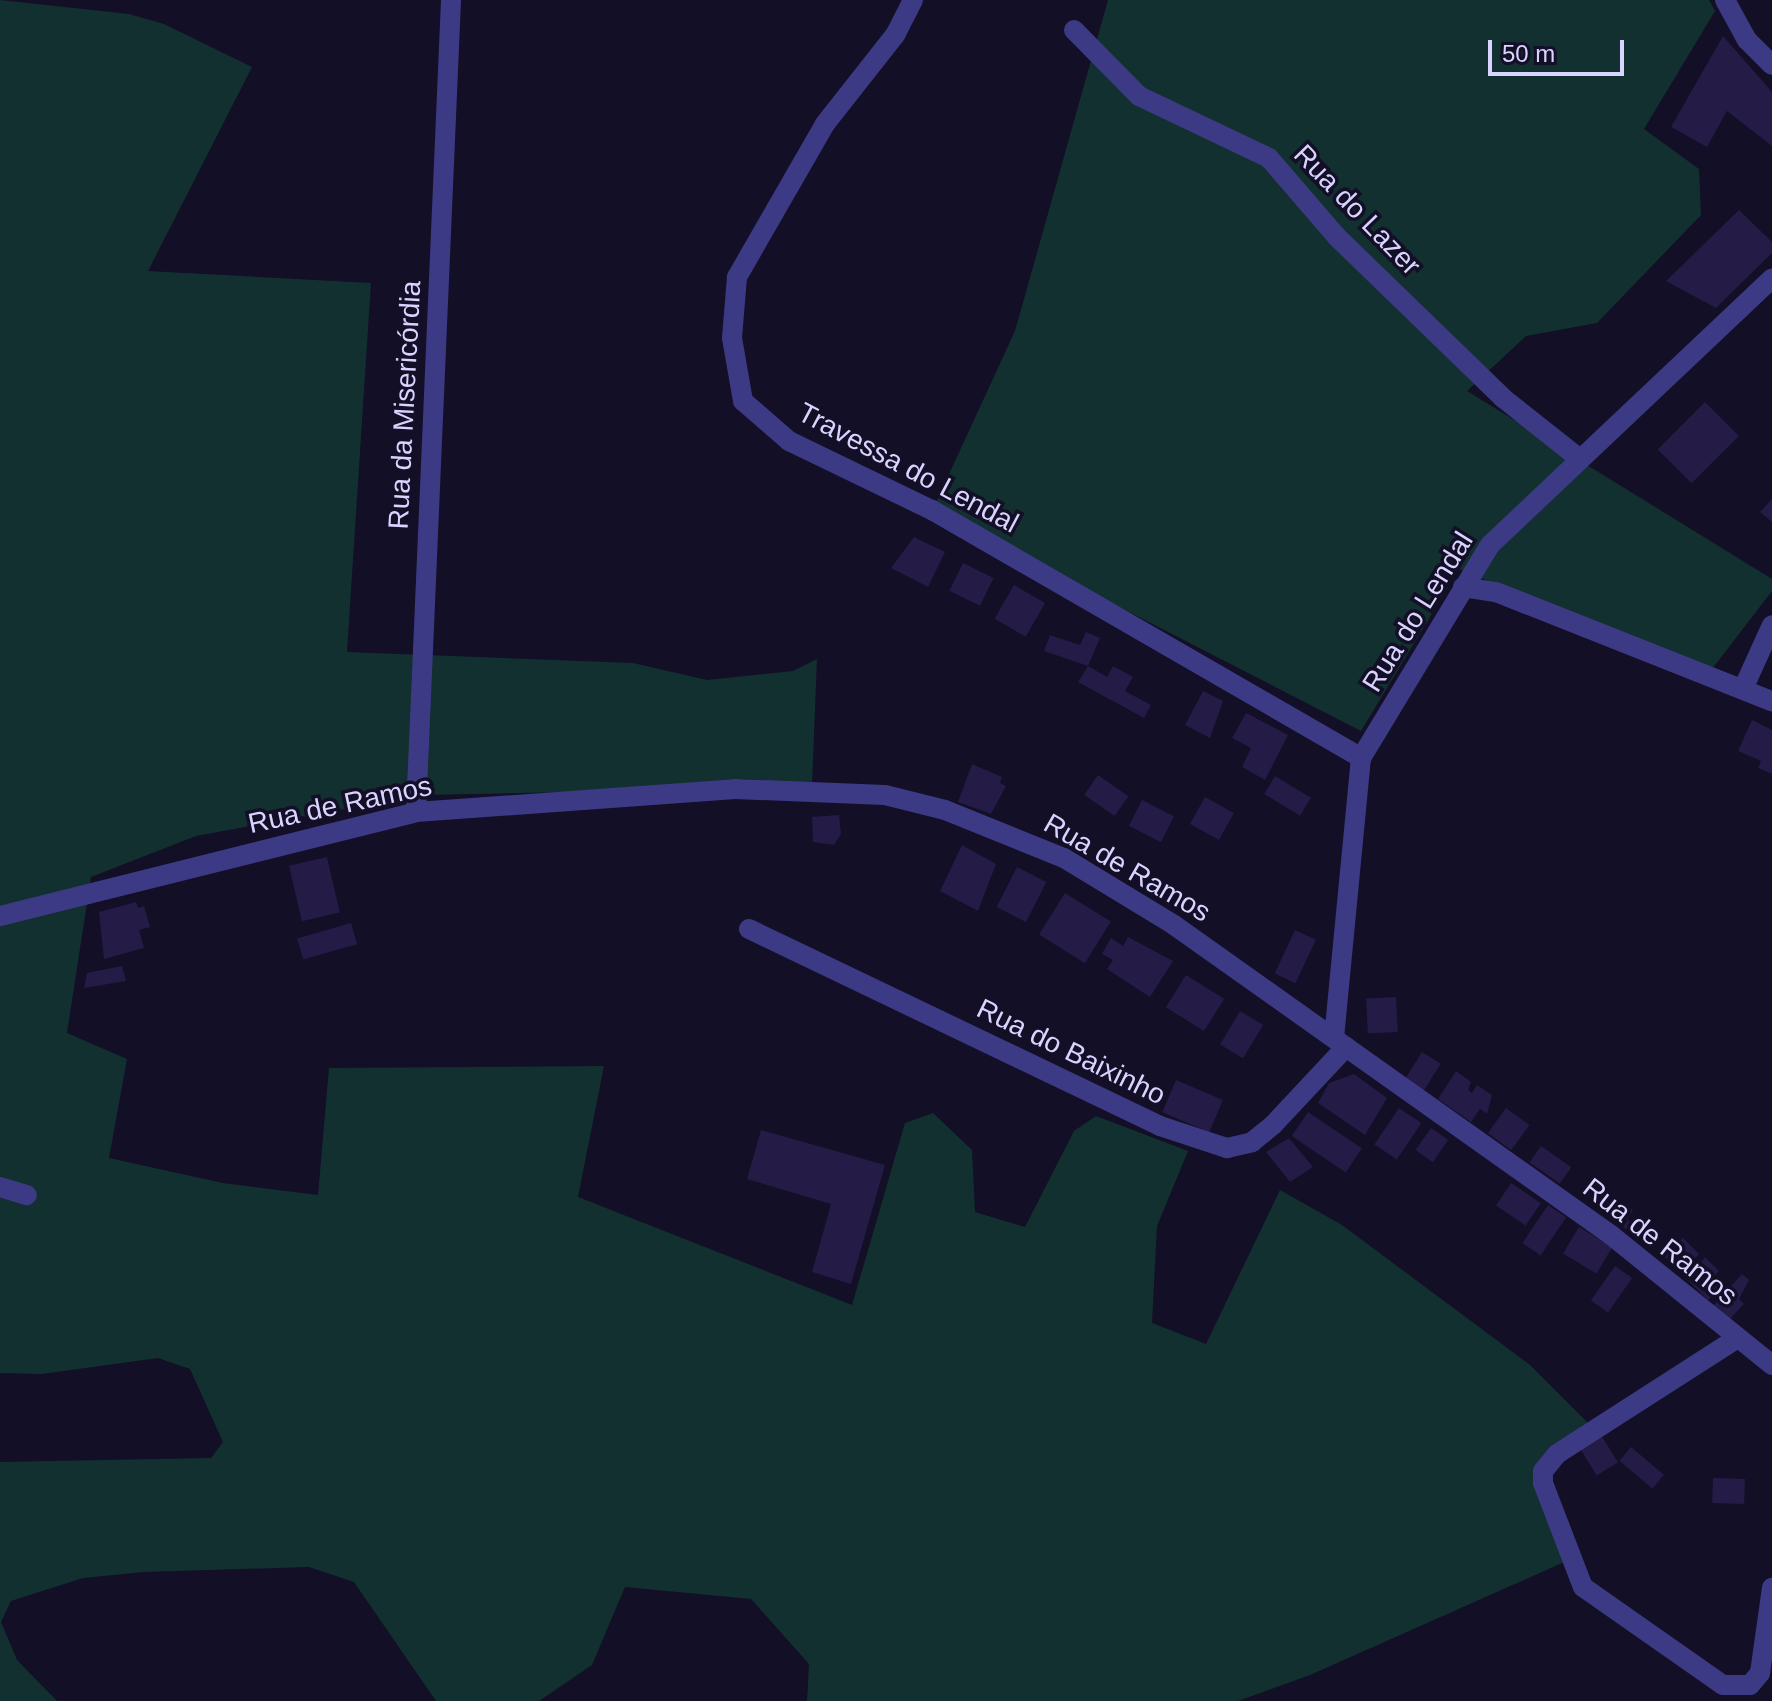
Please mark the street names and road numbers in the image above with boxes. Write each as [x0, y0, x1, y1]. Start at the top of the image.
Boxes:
street label: Rua do Lazer [1287, 138, 1427, 282]
street label: Rua da Misericórdia [382, 280, 428, 530]
street label: Travessa do Lendal [792, 396, 1024, 540]
street label: Rua do Lendal [1355, 526, 1481, 698]
street label: Rua de Ramos [245, 769, 435, 841]
street label: Rua de Ramos [1038, 807, 1216, 929]
street label: Rua do Baixinho [971, 992, 1171, 1112]
street label: Rua de Ramos [1576, 1171, 1744, 1313]

